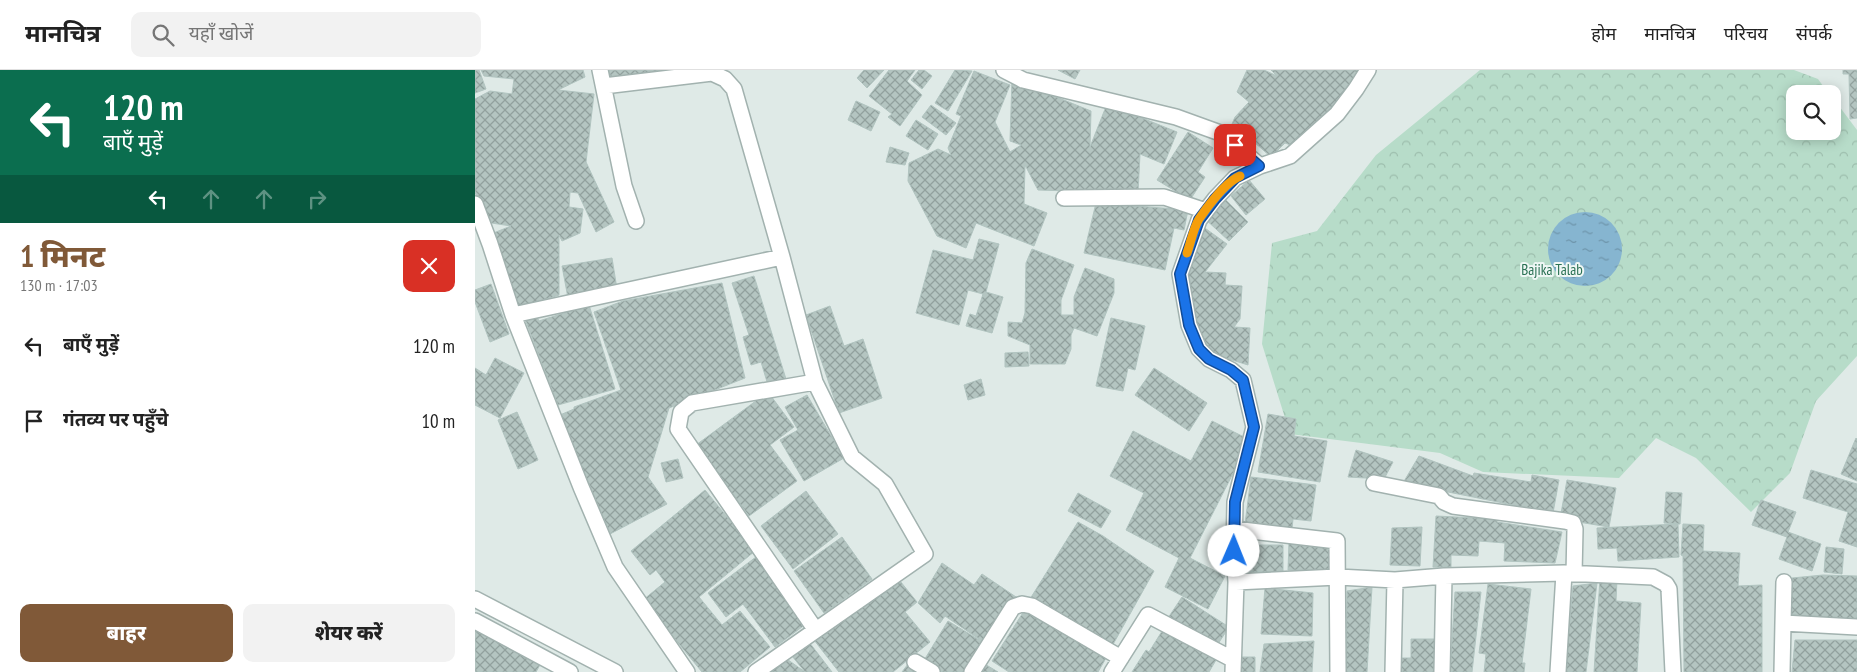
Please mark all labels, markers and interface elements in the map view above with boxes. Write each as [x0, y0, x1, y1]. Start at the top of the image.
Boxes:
search box [131, 12, 481, 57]
text: मानचित्र [25, 18, 101, 49]
icon: search [149, 21, 177, 49]
text: यहाँ खोजें [189, 21, 253, 45]
text: होम [1591, 22, 1616, 45]
text: मानचित्र [1644, 22, 1696, 45]
text: परिचय [1724, 22, 1768, 45]
text: संपर्क [1796, 22, 1832, 45]
text: 120 m [103, 84, 184, 130]
map controls [1786, 85, 1841, 140]
button: search [1786, 85, 1841, 140]
icon: left [20, 90, 85, 155]
pin [1214, 124, 1256, 166]
text: बाएँ मुड़ें [103, 128, 163, 156]
icon: arrive [1221, 131, 1249, 159]
icon: left [144, 185, 172, 213]
icon: ahead [197, 185, 225, 213]
icon: ahead [250, 185, 278, 213]
icon: right [303, 185, 331, 213]
text: 1 मिनट [20, 236, 105, 275]
button: close [403, 240, 455, 292]
park label: Bajika Talab [1521, 260, 1583, 279]
text: 130 m · 17:03 [20, 275, 98, 295]
icon: left [20, 332, 48, 360]
text: बाएँ मुड़ें [63, 332, 119, 356]
text: 120 m [413, 334, 455, 358]
icon: arrive [20, 407, 48, 435]
text: गंतव्य पर पहुँचे [63, 407, 168, 431]
text: 10 m [422, 409, 455, 433]
position arrow [1207, 524, 1259, 576]
button: बाहर [20, 604, 233, 662]
button: शेयर करें [243, 604, 455, 662]

